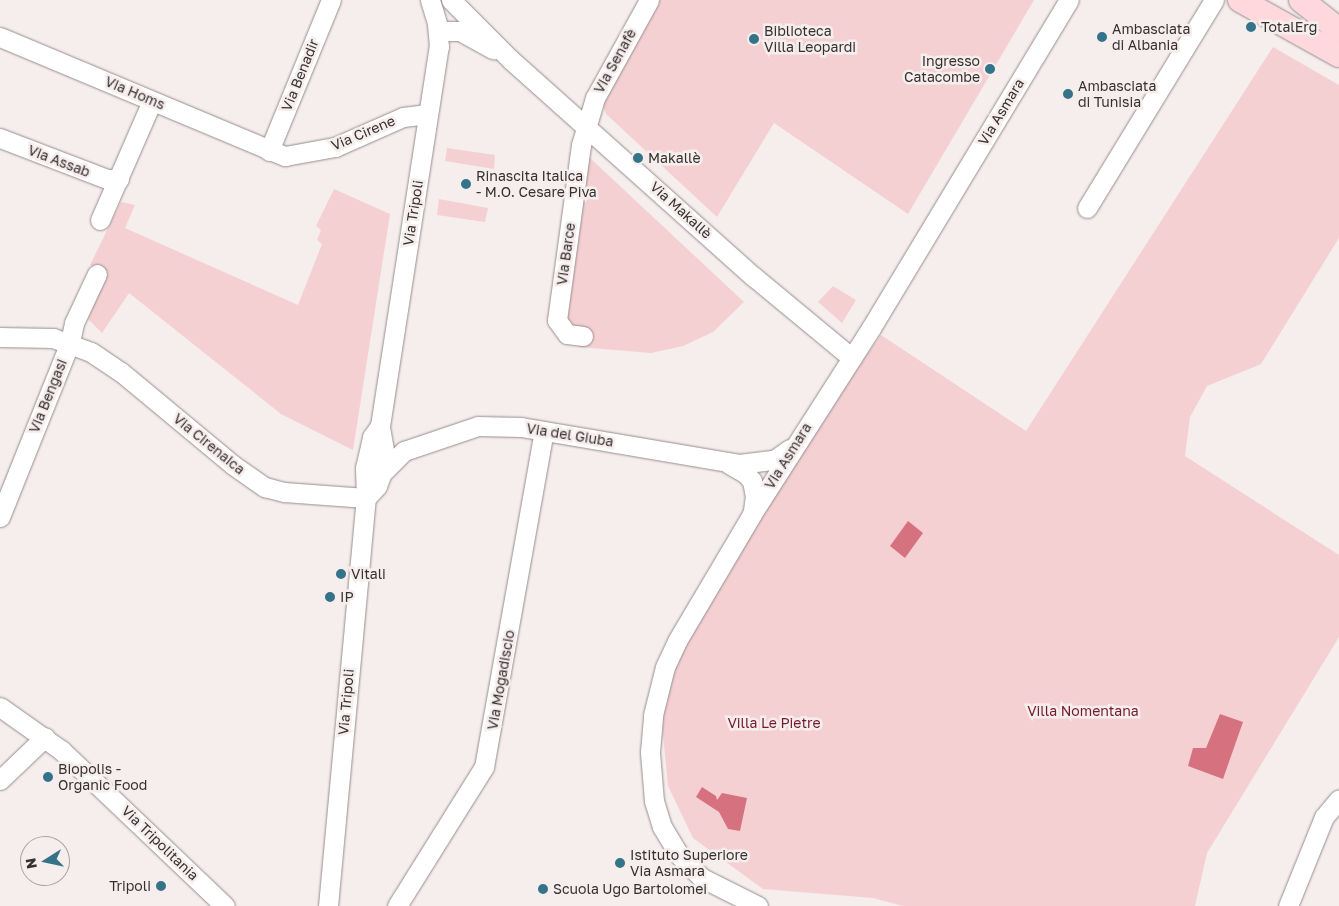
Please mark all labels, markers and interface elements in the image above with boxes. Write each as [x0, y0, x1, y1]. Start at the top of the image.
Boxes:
place label: TotalErg [1261, 19, 1317, 35]
place label: Ambasciata di Albania [1112, 21, 1190, 54]
marker: TotalErg [1245, 21, 1257, 33]
place label: Biblioteca Villa Leopardi [764, 23, 856, 56]
street label: Via Senafè [590, 26, 640, 96]
marker: Ambasciata di Albania [1096, 31, 1108, 43]
marker: Biblioteca Villa Leopardi [748, 33, 760, 45]
street label: Via Benadir [278, 36, 322, 114]
place label: Ingresso Catacombe [904, 53, 980, 85]
marker: Ingresso Catacombe [984, 63, 996, 75]
street label: Via Homs [103, 73, 167, 113]
street label: Via Asmara [975, 76, 1027, 148]
place label: Ambasciata di Tunisia [1078, 78, 1156, 110]
marker: Ambasciata di Tunisia [1062, 88, 1074, 100]
street label: Via Cirene [328, 112, 398, 154]
street label: Via Assab [26, 141, 92, 181]
place label: Makallè [648, 150, 701, 166]
marker: Makallè [632, 152, 644, 164]
place label: Rinascita Italica - M.O. Cesare Piva [476, 168, 597, 200]
marker: Rinascita Italica - M.O. Cesare Piva [460, 178, 472, 190]
street label: Via Makallè [647, 178, 715, 242]
street label: Via Tripoli [400, 179, 426, 247]
street label: Via Barce [553, 222, 579, 286]
street label: Via Bengasi [26, 357, 70, 435]
street label: Via Cirenaica [170, 410, 248, 478]
street label: Via del Giuba [525, 420, 615, 450]
street label: Via Asmara [761, 420, 815, 492]
place label: Vitali [351, 566, 386, 582]
marker: Vitali [335, 568, 347, 580]
place label: IP [340, 589, 354, 605]
marker: IP [324, 591, 336, 603]
street label: Via Mogadiscio [484, 629, 518, 731]
street label: Via Tripoli [335, 668, 357, 736]
park label: Villa Nomentana [1027, 703, 1139, 719]
park label: Villa Le Pietre [727, 715, 821, 731]
place label: Biopolis - Organic Food [58, 761, 147, 794]
marker: Biopolis - Organic Food [42, 771, 54, 783]
street label: Via Tripolitania [118, 802, 202, 884]
north arrow [20, 836, 70, 886]
place label: Istituto Superiore Via Asmara [630, 847, 748, 880]
text: N [21, 857, 40, 870]
marker: Istituto Superiore Via Asmara [614, 857, 626, 869]
place label: Tripoli [109, 878, 151, 894]
marker: Tripoli [155, 880, 167, 892]
place label: Scuola Ugo Bartolomei [553, 881, 707, 897]
marker: Scuola Ugo Bartolomei [537, 883, 549, 895]

